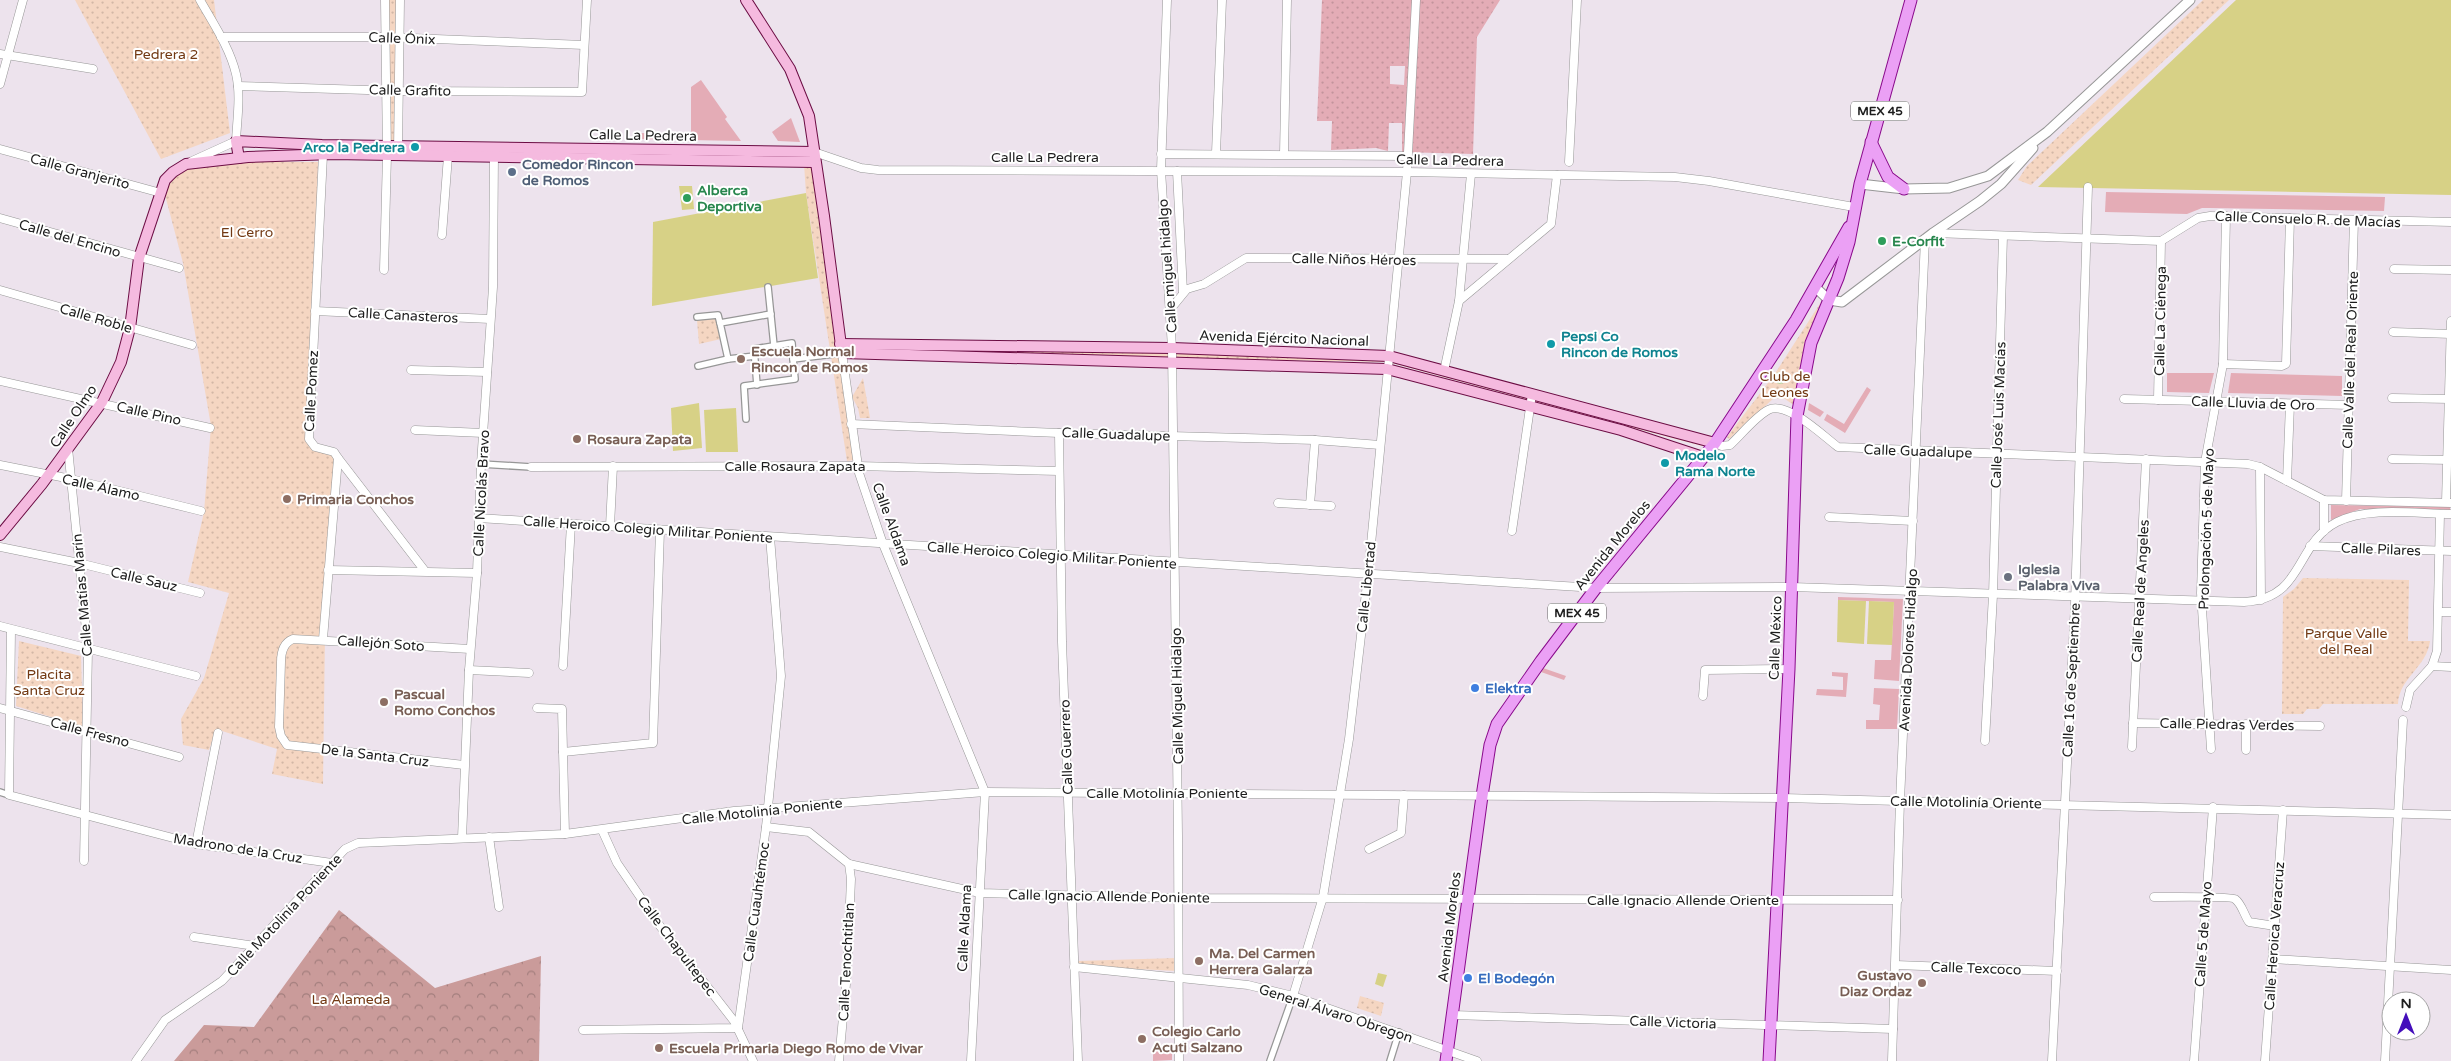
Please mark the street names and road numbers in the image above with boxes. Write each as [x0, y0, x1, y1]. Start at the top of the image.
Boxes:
street label: Calle Ónix [368, 29, 436, 48]
street label: Calle Grafito [369, 81, 451, 100]
road number: MEX 45 [1851, 102, 1909, 120]
street label: Calle La Pedrera [589, 126, 697, 145]
street label: Calle La Pedrera [991, 149, 1099, 166]
street label: Calle Granjerito [28, 150, 132, 193]
street label: Calle La Pedrera [1396, 151, 1504, 170]
street label: Calle miguel hidalgo [1154, 198, 1181, 334]
street label: Calle Consuelo R. de Macías [2215, 208, 2402, 231]
street label: Calle del Encino [17, 216, 123, 261]
street label: Calle Niños Héroes [1291, 250, 1417, 269]
street label: Calle La Ciénega [2151, 266, 2170, 376]
street label: Calle Valle del Real Oriente [2339, 271, 2362, 449]
street label: Calle Roble [58, 300, 134, 337]
street label: Calle Canasteros [347, 304, 459, 327]
street label: Avenida Ejército Nacional [1199, 327, 1369, 350]
street label: Calle José Luis Macías [1987, 341, 2010, 489]
street label: Calle Pomez [301, 350, 322, 432]
street label: Calle Olmo [46, 382, 101, 451]
street label: Calle Lluvia de Oro [2191, 393, 2315, 414]
street label: Calle Pino [115, 398, 183, 429]
street label: Calle Guadalupe [1061, 424, 1171, 445]
street label: Calle Nicolás Bravo [470, 429, 493, 557]
street label: Calle Guadalupe [1863, 441, 1973, 462]
street label: Prolongación 5 de Mayo [2195, 448, 2218, 610]
street label: Calle Rosaura Zapata [724, 458, 866, 475]
street label: Calle Álamo [60, 470, 141, 505]
street label: Calle Aldama [869, 480, 914, 568]
street label: Avenida Morelos [1571, 497, 1654, 594]
street label: Calle Heroico Colegio Militar Poniente [523, 512, 773, 547]
street label: Calle Real de Angeles [2128, 519, 2153, 663]
street label: Calle Matías Marín [69, 533, 96, 657]
street label: Calle Heroico Colegio Militar Poniente [927, 538, 1177, 573]
street label: Calle Libertad [1353, 540, 1380, 634]
street label: Calle Pilares [2341, 540, 2422, 559]
street label: Calle Sauz [109, 564, 179, 595]
street label: Avenida Dolores Hidalgo [1896, 568, 1921, 732]
street label: Calle México [1766, 596, 1785, 680]
street label: Calle 16 de Septiembre [2059, 602, 2084, 758]
road number: MEX 45 [1548, 604, 1606, 622]
street label: Calle Miguel Hidalgo [1168, 627, 1187, 765]
street label: Callejón Soto [337, 632, 425, 655]
street label: Calle Guerrero [1056, 699, 1077, 795]
street label: Calle Fresno [48, 714, 131, 751]
street label: Calle Piedras Verdes [2159, 715, 2295, 734]
street label: De la Santa Cruz [320, 740, 430, 771]
street label: Calle Motolinía Poniente [1086, 785, 1248, 802]
street label: Calle Motolinía Oriente [1890, 793, 2042, 812]
street label: Calle Motolinía Poniente [681, 795, 843, 828]
street label: Madrono de la Cruz [172, 830, 304, 867]
street label: Calle Cuauhtémoc [740, 841, 773, 963]
street label: Calle Motolinía Poniente [223, 850, 346, 980]
street label: Calle Heroica Veracruz [2261, 861, 2288, 1011]
street label: Avenida Morelos [1434, 871, 1465, 983]
street label: Calle 5 de Mayo [2191, 880, 2216, 988]
street label: Calle Aldama [954, 884, 975, 972]
street label: Calle Ignacio Allende Poniente [1008, 886, 1210, 907]
street label: Calle Ignacio Allende Oriente [1587, 892, 1779, 909]
street label: Calle Chapultepec [634, 893, 720, 1000]
street label: Calle Tenochtitlan [835, 902, 858, 1022]
street label: Calle Texcoco [1930, 958, 2022, 979]
street label: General Álvaro Obregon [1257, 981, 1415, 1046]
street label: Calle Victoria [1629, 1012, 1717, 1033]

